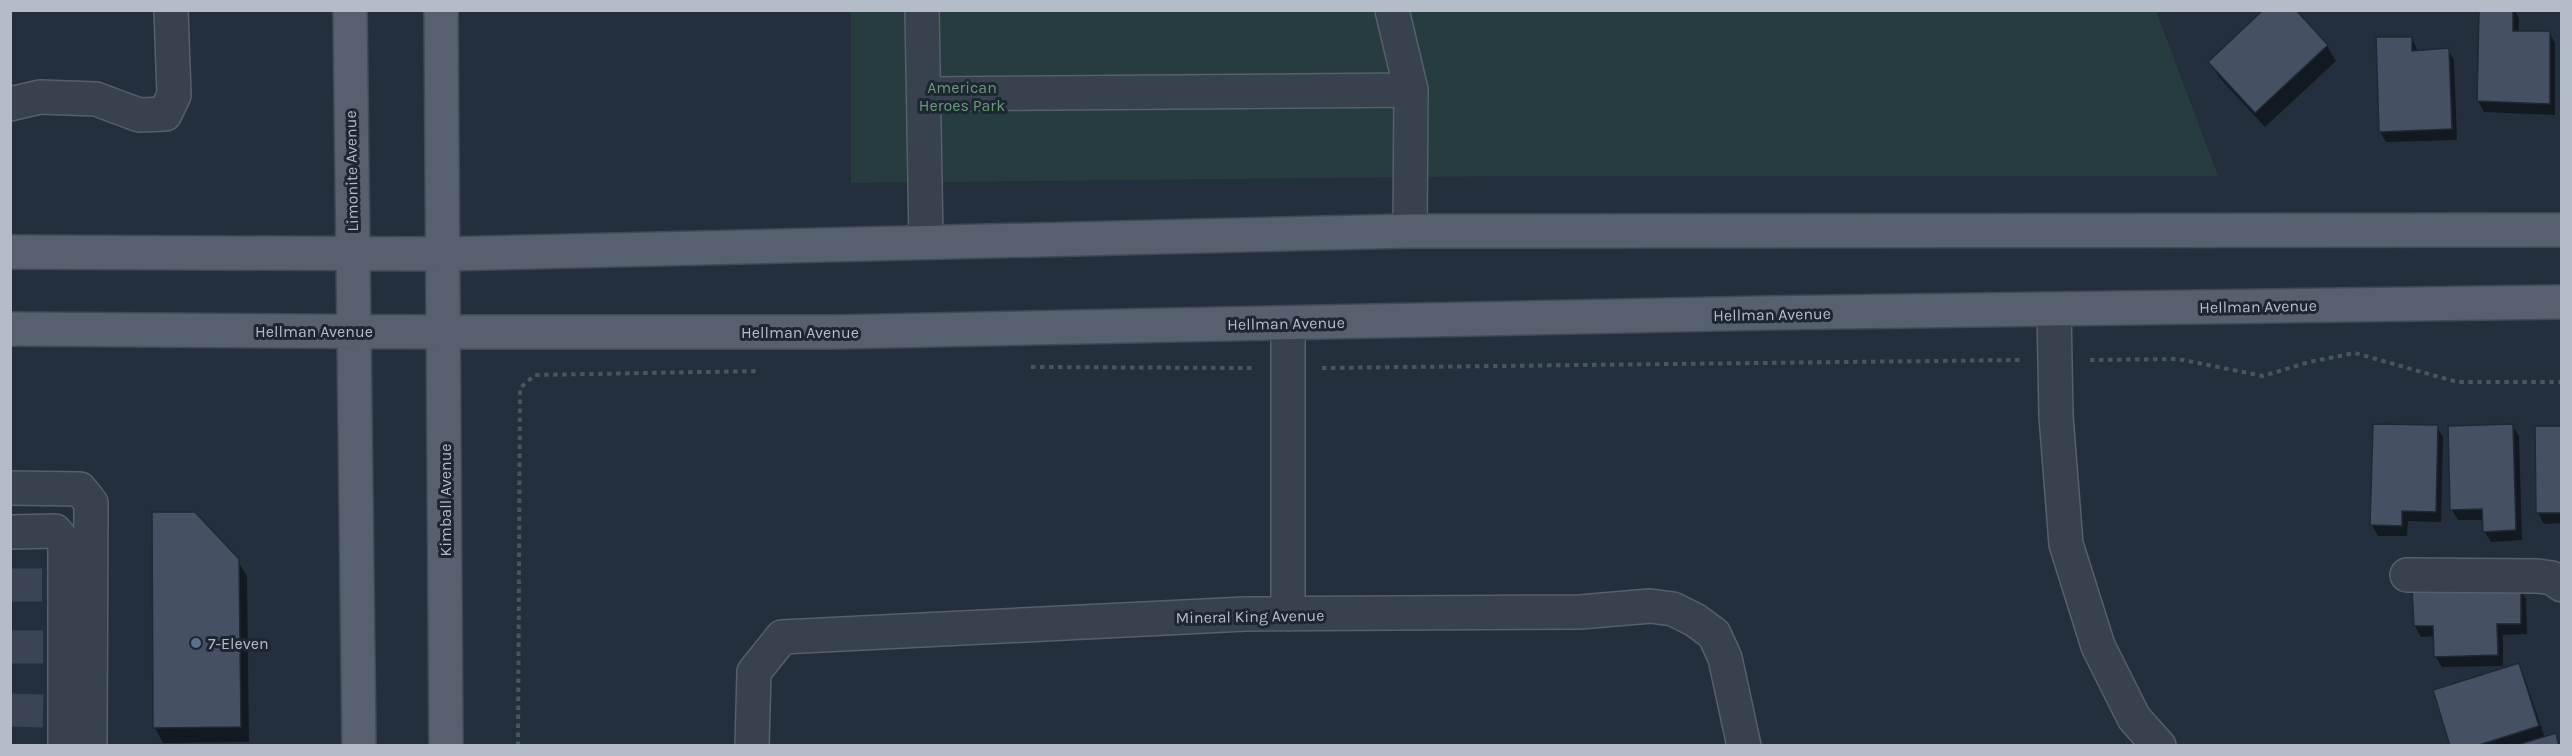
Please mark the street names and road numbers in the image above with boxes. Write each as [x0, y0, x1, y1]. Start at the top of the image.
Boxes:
street label: Limonite Avenue [341, 110, 362, 232]
street label: Hellman Avenue [2199, 296, 2317, 317]
street label: Hellman Avenue [1713, 304, 1831, 325]
street label: Hellman Avenue [1227, 313, 1345, 334]
street label: Hellman Avenue [255, 322, 373, 341]
street label: Hellman Avenue [741, 323, 859, 342]
street label: Kimball Avenue [436, 443, 455, 557]
street label: Mineral King Avenue [1176, 606, 1325, 627]

